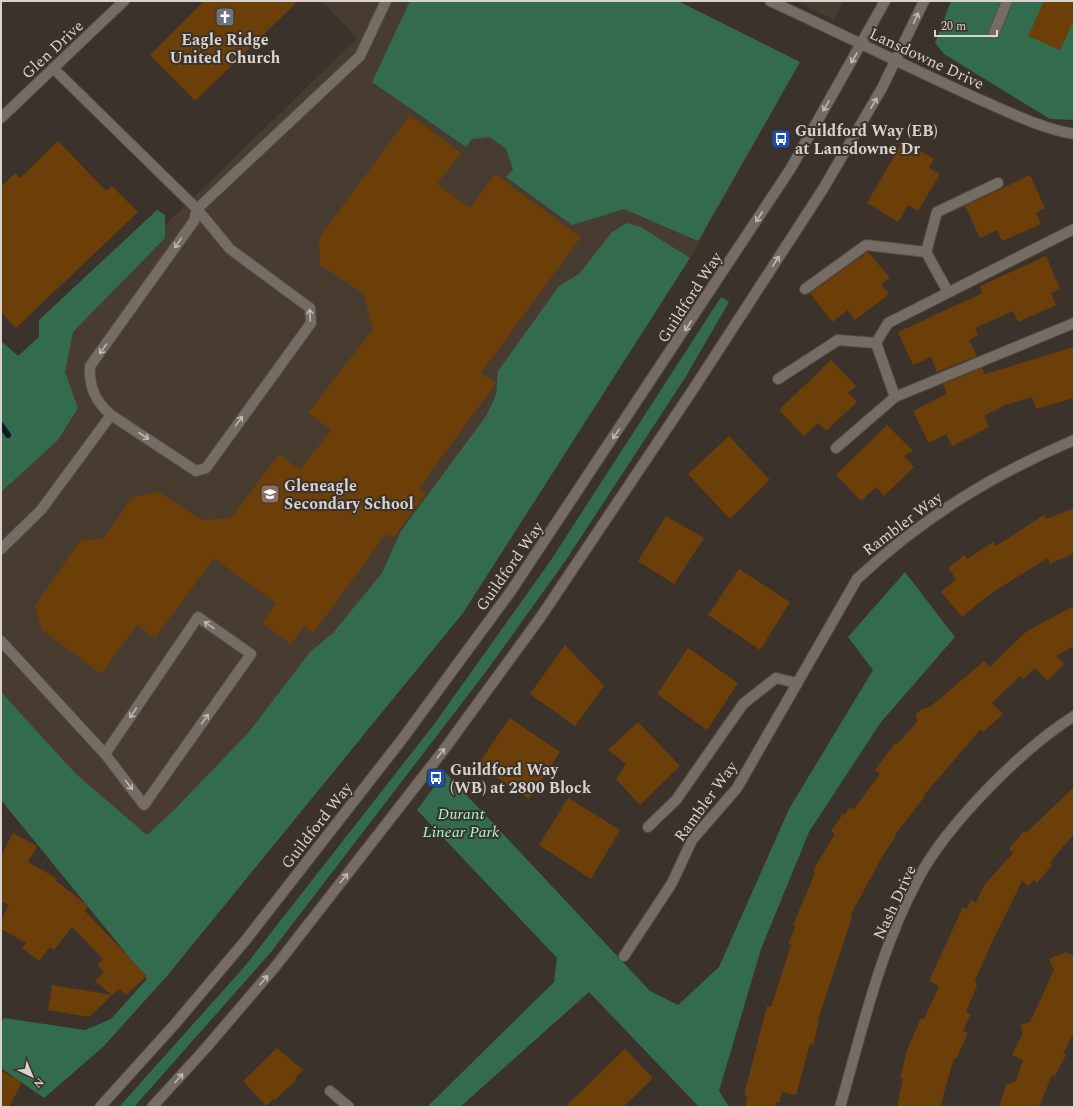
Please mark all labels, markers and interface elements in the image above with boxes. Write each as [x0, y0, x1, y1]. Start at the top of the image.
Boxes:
church icon: Eagle Ridge United Church [214, 6, 236, 28]
one-way arrow [913, 12, 921, 24]
scale bar [935, 12, 997, 38]
street label: Glen Drive [16, 15, 89, 85]
text: 20 m [941, 17, 966, 36]
street label: Lansdowne Drive [865, 22, 988, 96]
place label: Eagle Ridge United Church [169, 28, 281, 70]
one-way arrow [849, 52, 857, 64]
one-way arrow [870, 97, 878, 109]
one-way arrow [822, 99, 830, 111]
place label: Guildford Way (EB) at Lansdowne Dr [795, 119, 938, 161]
bus stop icon: Guildford Way (EB) at Lansdowne Dr [770, 128, 792, 150]
one-way arrow [755, 211, 763, 222]
one-way arrow [174, 237, 182, 248]
street label: Guildford Way [651, 246, 729, 348]
one-way arrow [772, 256, 780, 267]
one-way arrow [307, 309, 314, 322]
one-way arrow [684, 320, 692, 331]
one-way arrow [99, 343, 107, 354]
one-way arrow [235, 416, 244, 427]
one-way arrow [612, 428, 620, 440]
one-way arrow [138, 433, 150, 441]
place label: Gleneagle Secondary School [284, 474, 414, 516]
school or university icon: Gleneagle Secondary School [259, 483, 281, 505]
street label: Rambler Way [858, 485, 949, 562]
street label: Guildford Way [470, 516, 550, 616]
one-way arrow [204, 621, 215, 629]
one-way arrow [129, 707, 137, 718]
one-way arrow [201, 714, 209, 725]
one-way arrow [437, 747, 445, 758]
street label: Rambler Way [668, 755, 744, 847]
place label: Guildford Way (WB) at 2800 Block [450, 758, 592, 800]
bus stop icon: Guildford Way (WB) at 2800 Block [425, 767, 447, 789]
street label: Guildford Way [275, 776, 359, 874]
one-way arrow [125, 780, 133, 791]
park label: Durant Linear Park [422, 802, 500, 844]
street label: Nash Drive [867, 861, 923, 944]
one-way arrow [340, 872, 348, 883]
one-way arrow [259, 975, 269, 985]
north arrow [12, 1056, 52, 1096]
one-way arrow [174, 1073, 183, 1083]
text: N [29, 1074, 48, 1092]

